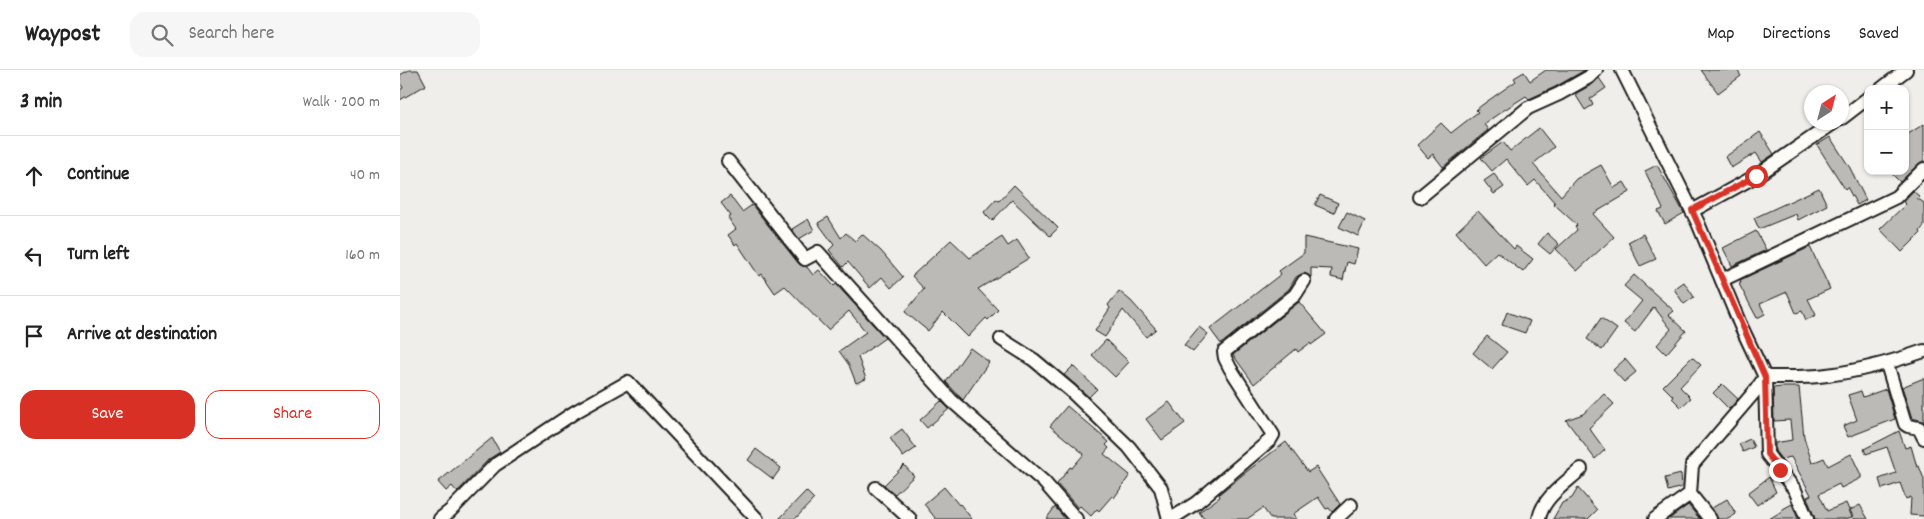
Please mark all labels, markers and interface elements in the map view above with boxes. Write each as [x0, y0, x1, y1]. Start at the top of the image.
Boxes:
search box [130, 12, 480, 57]
text: Waypost [25, 18, 100, 52]
icon: search [148, 21, 176, 49]
text: Search here [188, 21, 274, 48]
text: Map [1707, 22, 1734, 47]
text: Directions [1762, 22, 1831, 47]
text: Saved [1859, 22, 1899, 47]
north arrow [1804, 85, 1849, 130]
map controls [1864, 85, 1909, 175]
button: + [1864, 85, 1909, 130]
text: 3 min [20, 88, 62, 118]
text: Walk · 200 m [303, 91, 380, 114]
button: − [1864, 130, 1909, 175]
icon: ahead [20, 162, 48, 190]
text: Continue [67, 162, 129, 189]
text: 40 m [350, 164, 380, 187]
route start [1745, 165, 1768, 188]
icon: left [20, 242, 48, 270]
text: Turn left [67, 242, 130, 269]
text: 160 m [345, 244, 380, 267]
icon: arrive [20, 322, 48, 350]
text: Arrive at destination [67, 322, 217, 349]
button: Save [20, 390, 195, 439]
button: Share [205, 390, 380, 439]
route end [1769, 459, 1792, 482]

